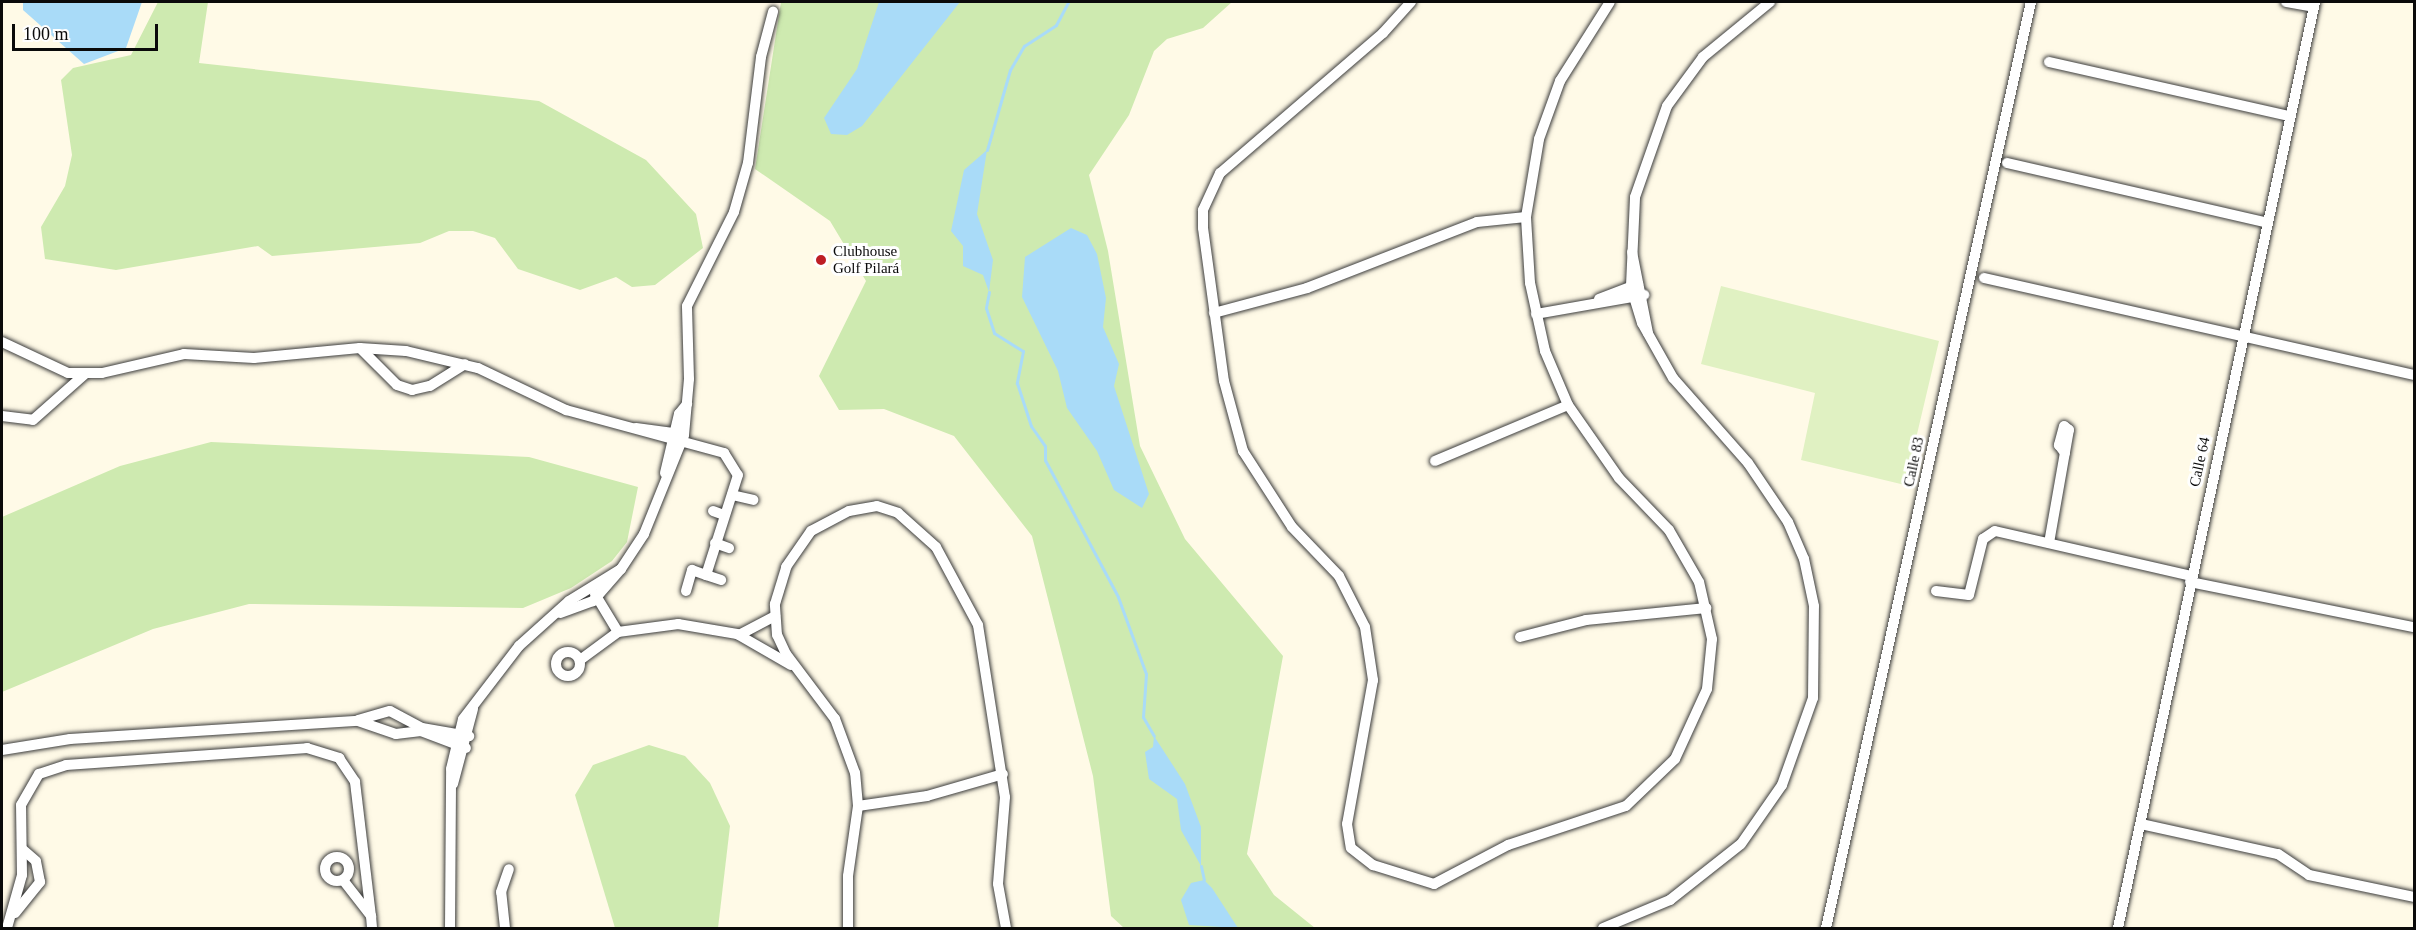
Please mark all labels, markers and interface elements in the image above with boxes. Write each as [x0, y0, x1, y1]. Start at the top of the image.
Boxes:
scale bar [15, 12, 160, 50]
text: 100 m [23, 24, 69, 44]
place label: Clubhouse Golf Pilará [833, 242, 899, 277]
marker: Clubhouse Golf Pilará [814, 253, 828, 267]
street label: Calle 83 [1900, 435, 1928, 489]
street label: Calle 64 [2186, 435, 2214, 489]

